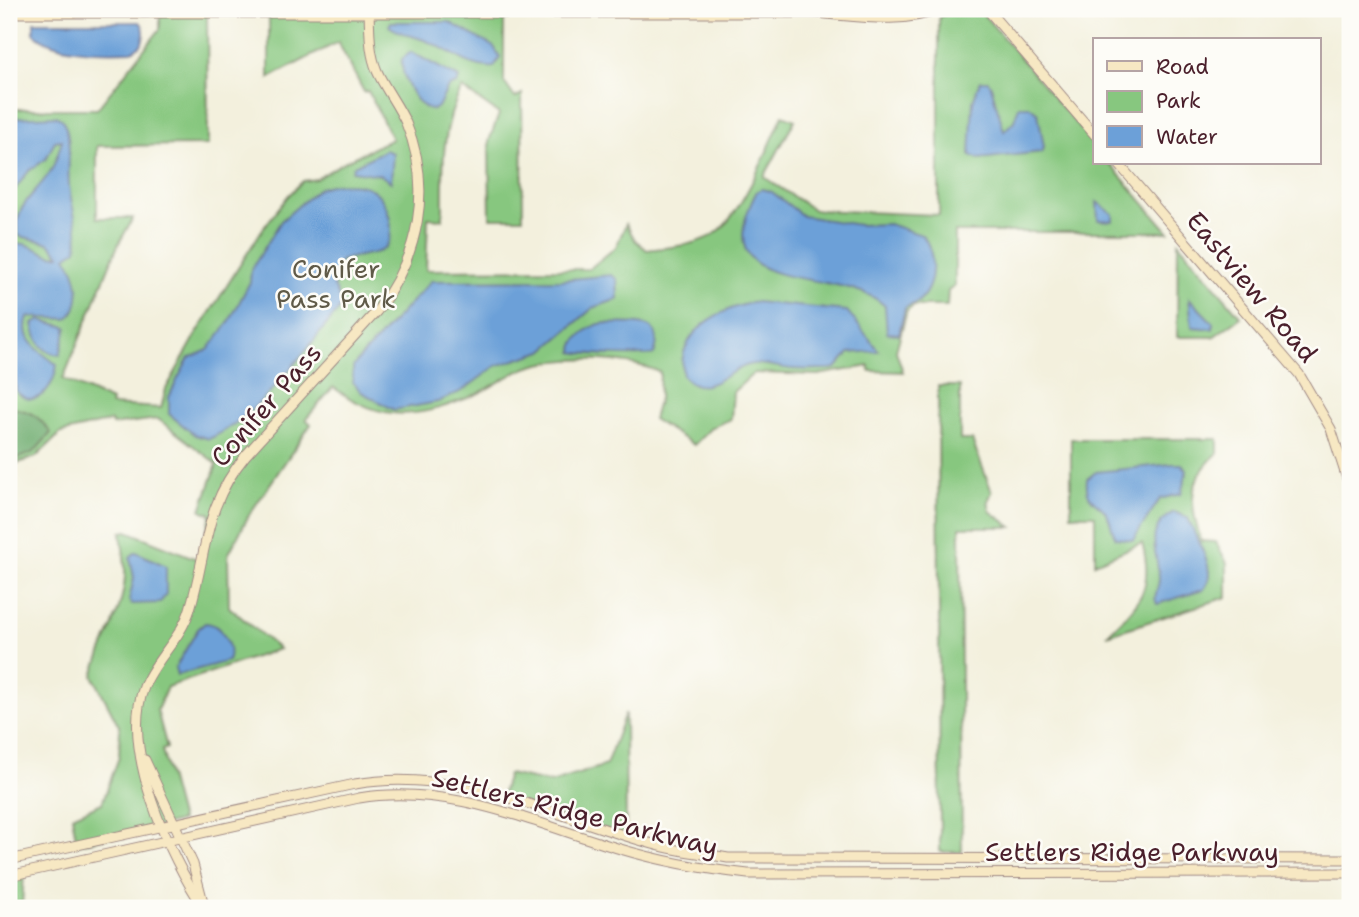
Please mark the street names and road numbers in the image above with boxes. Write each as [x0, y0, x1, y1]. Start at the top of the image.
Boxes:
street label: Eastview Road [1179, 204, 1326, 370]
street label: Conifer Pass [202, 336, 329, 474]
street label: Settlers Ridge Parkway [428, 759, 722, 864]
street label: Settlers Ridge Parkway [985, 834, 1279, 869]

